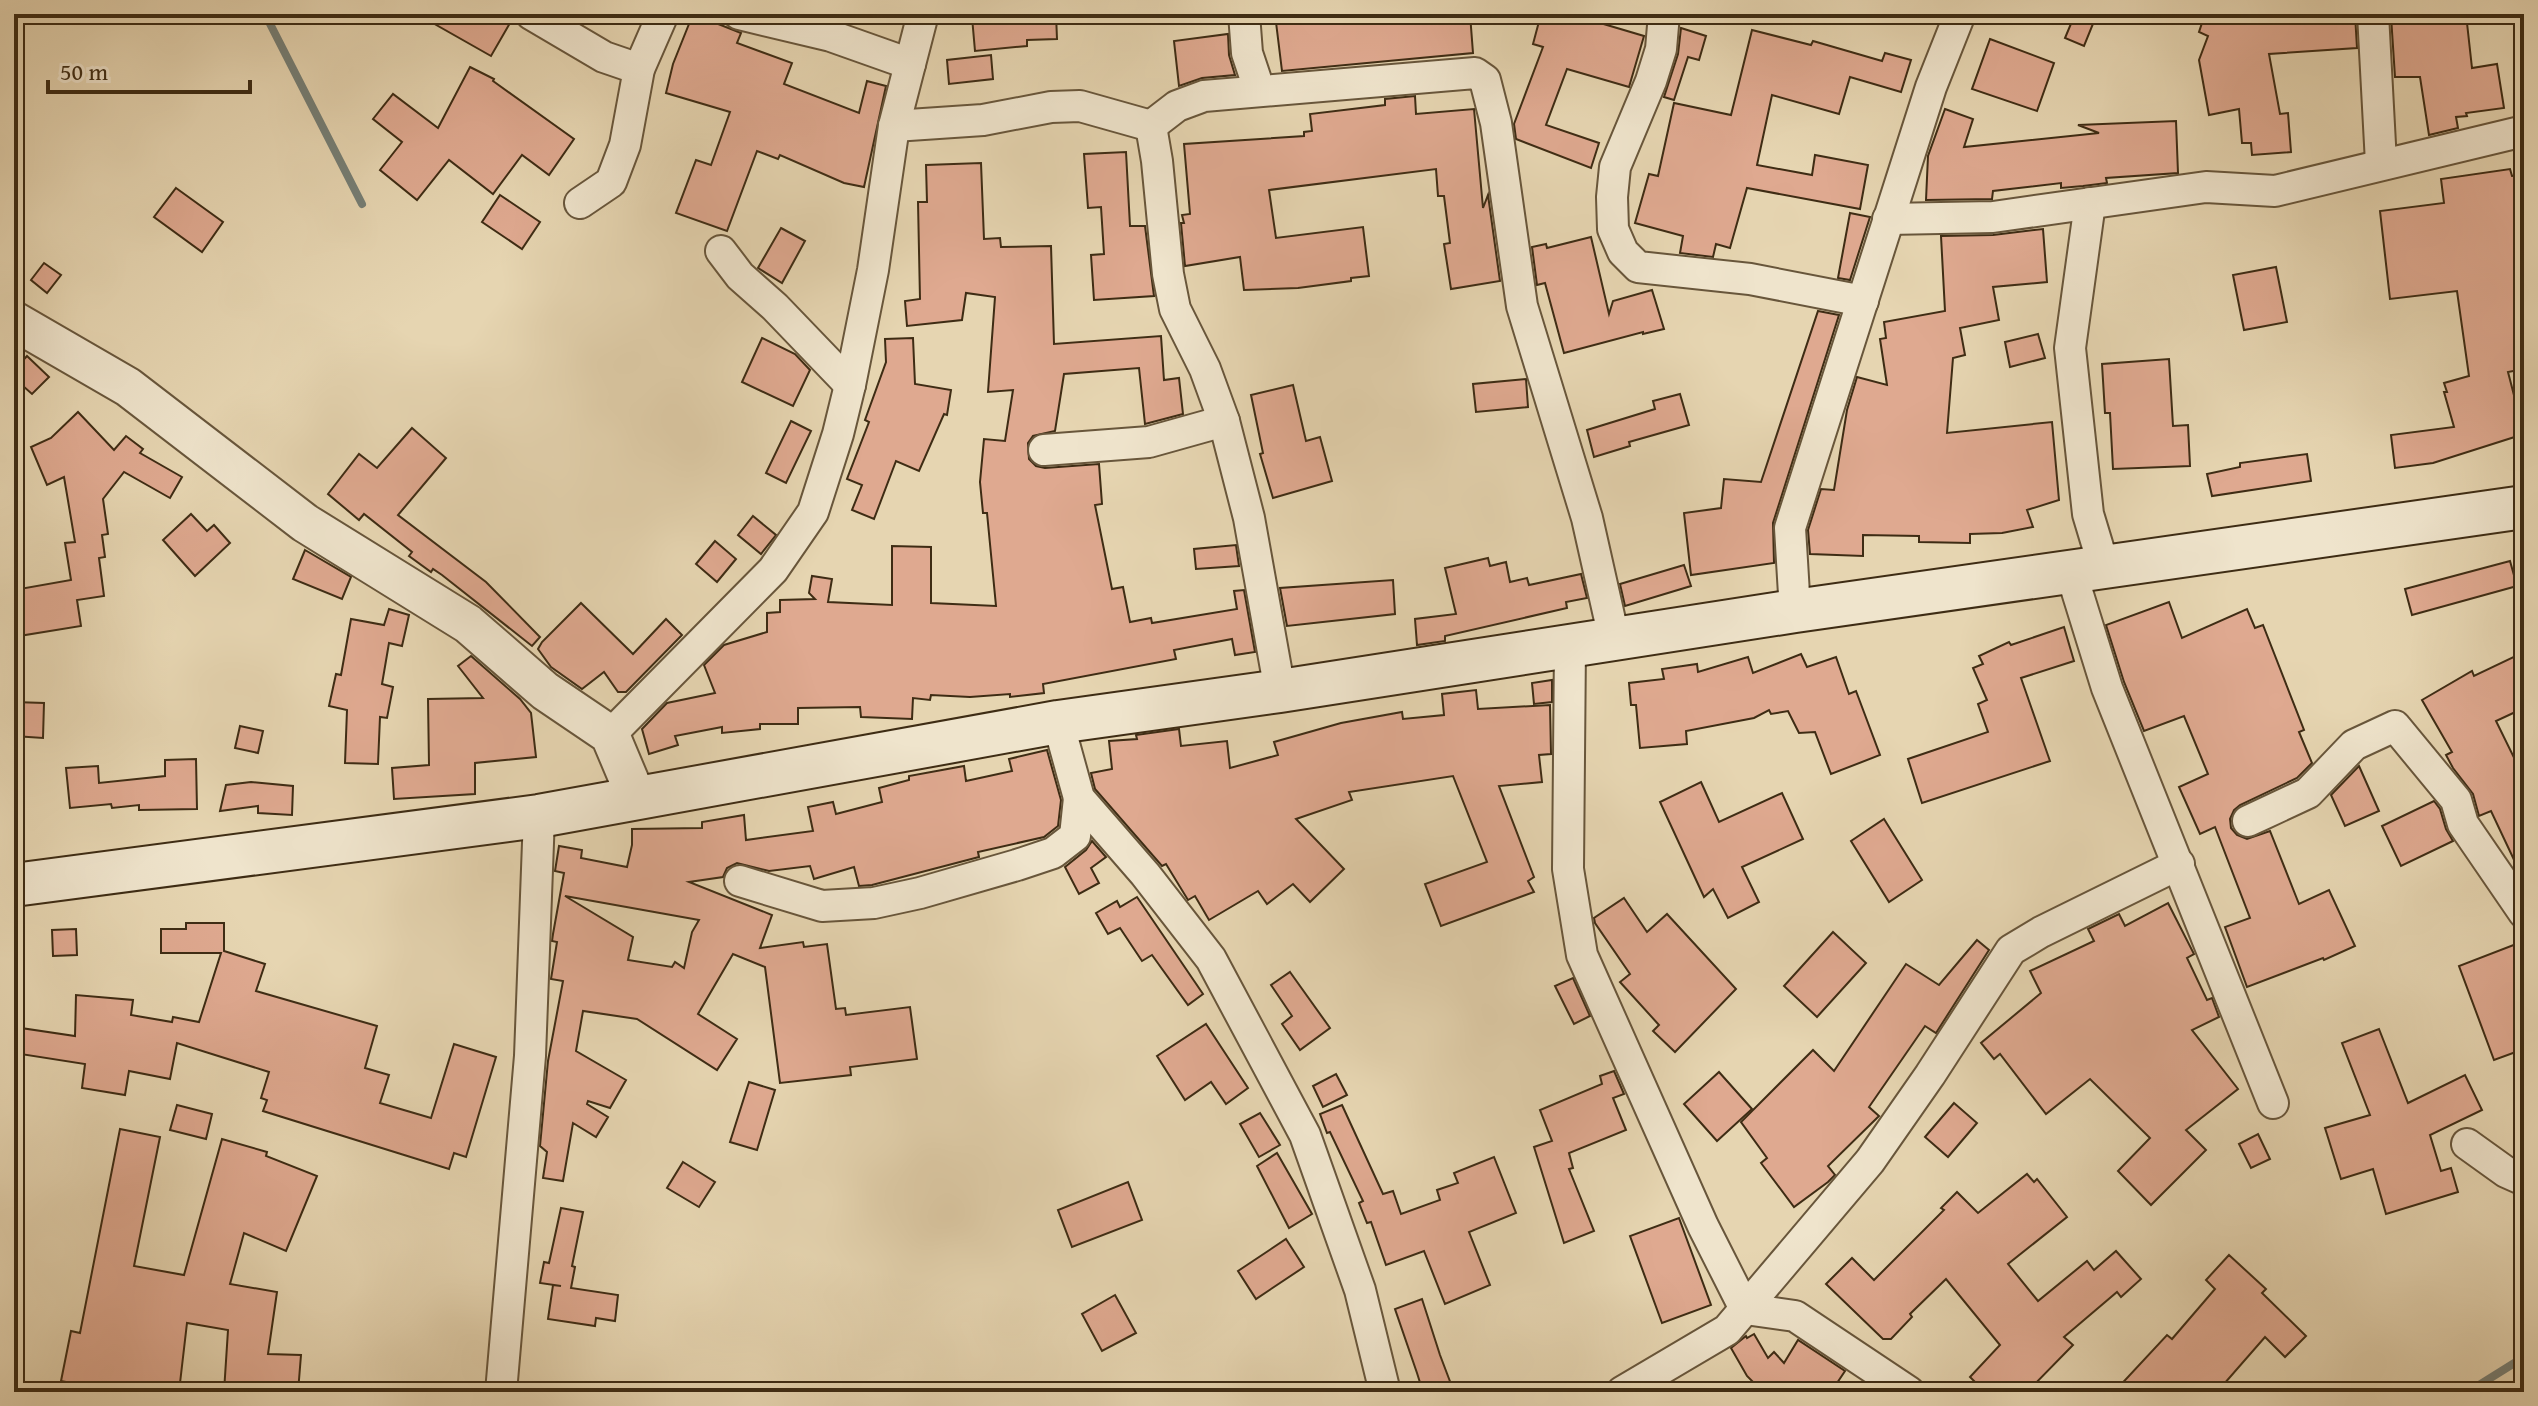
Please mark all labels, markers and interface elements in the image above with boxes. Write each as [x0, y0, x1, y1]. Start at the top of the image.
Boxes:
scale bar [48, 44, 250, 94]
text: 50 m [60, 54, 108, 89]

